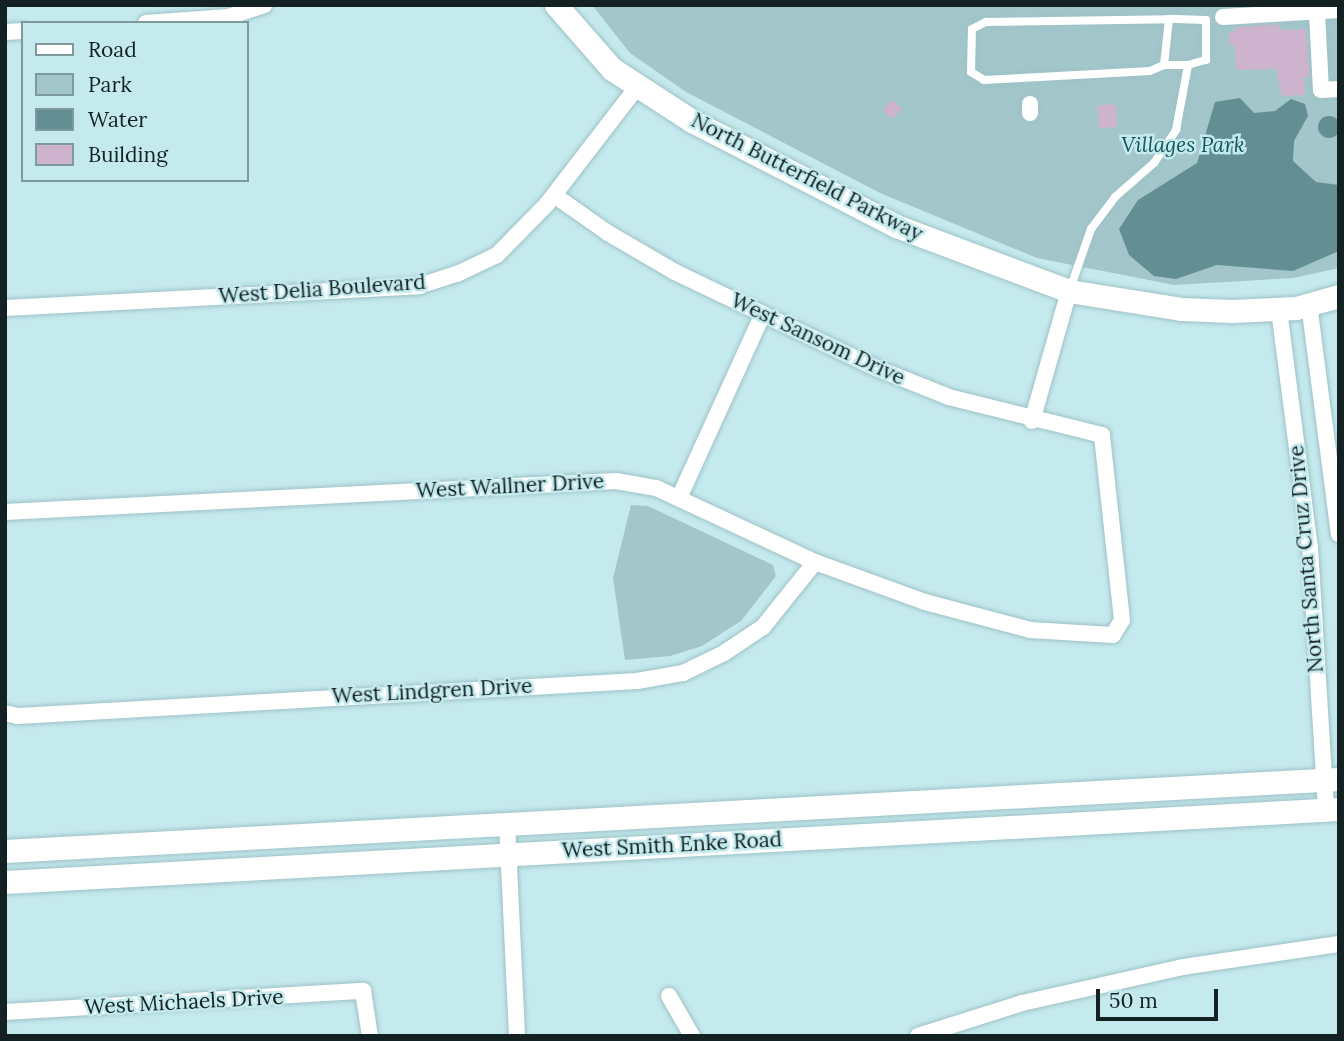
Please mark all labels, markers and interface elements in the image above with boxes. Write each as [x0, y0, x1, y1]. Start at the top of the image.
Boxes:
legend [21, 21, 248, 182]
text: Road [88, 36, 137, 63]
text: Park [88, 71, 132, 98]
text: Water [88, 106, 147, 133]
street label: North Butterfield Parkway [687, 108, 927, 246]
park label: Villages Park [1121, 132, 1245, 158]
text: Building [88, 141, 168, 168]
street label: West Delia Boulevard [218, 269, 426, 309]
street label: West Sansom Drive [727, 288, 909, 390]
street label: North Santa Cruz Drive [1283, 444, 1329, 674]
street label: West Wallner Drive [415, 468, 605, 504]
street label: West Lindgren Drive [331, 673, 533, 709]
street label: West Smith Enke Road [561, 827, 783, 863]
scale bar [1099, 974, 1222, 1018]
street label: West Michaels Drive [84, 984, 284, 1020]
text: 50 m [1109, 987, 1158, 1014]

